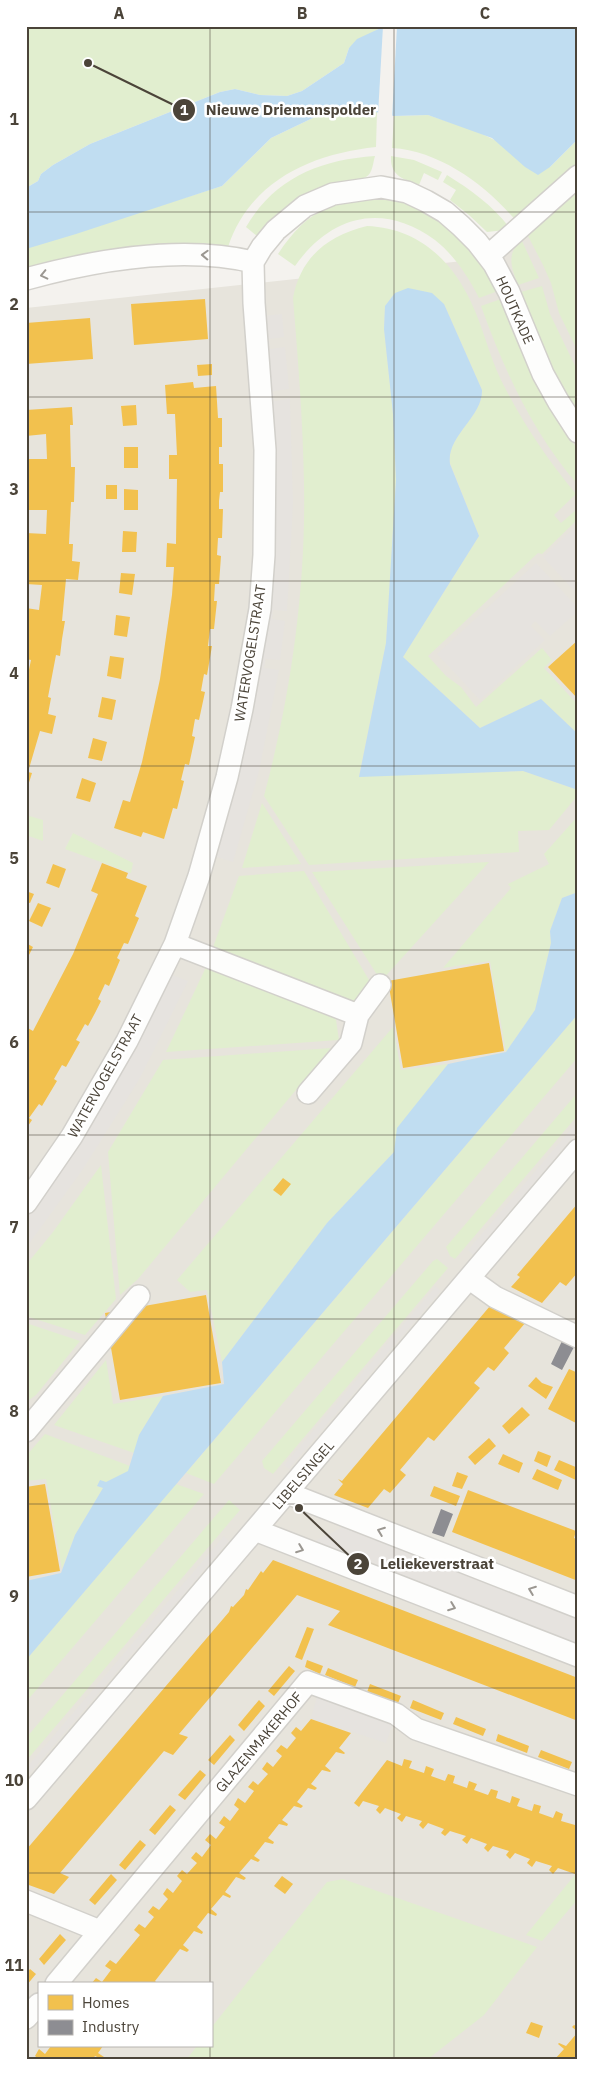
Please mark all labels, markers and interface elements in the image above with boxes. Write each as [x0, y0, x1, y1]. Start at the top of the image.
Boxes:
text: A [114, 3, 125, 23]
text: B [297, 3, 308, 23]
text: C [480, 3, 490, 23]
callout: Nieuwe Driemanspolder [171, 95, 387, 125]
text: 1 [179, 100, 189, 119]
text: Nieuwe Driemanspolder [206, 100, 376, 119]
text: 1 [9, 109, 19, 129]
one-way arrow [201, 250, 209, 261]
one-way arrow [40, 269, 49, 280]
street label: HOUTKADE [492, 273, 538, 347]
text: 2 [9, 294, 19, 314]
text: 3 [9, 479, 19, 499]
street label: WATERVOGELSTRAAT [230, 583, 270, 723]
text: 4 [9, 663, 19, 683]
text: 5 [9, 848, 19, 868]
street label: WATERVOGELSTRAAT [64, 1011, 146, 1141]
text: 6 [9, 1032, 19, 1052]
text: 7 [9, 1217, 19, 1237]
text: 8 [9, 1401, 19, 1421]
street label: LIBELSINGEL [268, 1437, 338, 1513]
one-way arrow [377, 1527, 386, 1537]
one-way arrow [295, 1543, 304, 1553]
callout: Leliekeverstraat [345, 1549, 504, 1579]
text: 2 [353, 1554, 363, 1573]
text: Leliekeverstraat [380, 1554, 494, 1573]
text: 9 [9, 1586, 19, 1606]
one-way arrow [528, 1586, 537, 1596]
one-way arrow [447, 1602, 455, 1612]
street label: GLAZENMAKERHOF [212, 1688, 307, 1796]
text: 10 [4, 1770, 24, 1790]
text: 11 [4, 1955, 24, 1975]
legend [38, 1982, 212, 2048]
text: Homes [82, 1993, 130, 2012]
text: Industry [82, 2017, 140, 2036]

